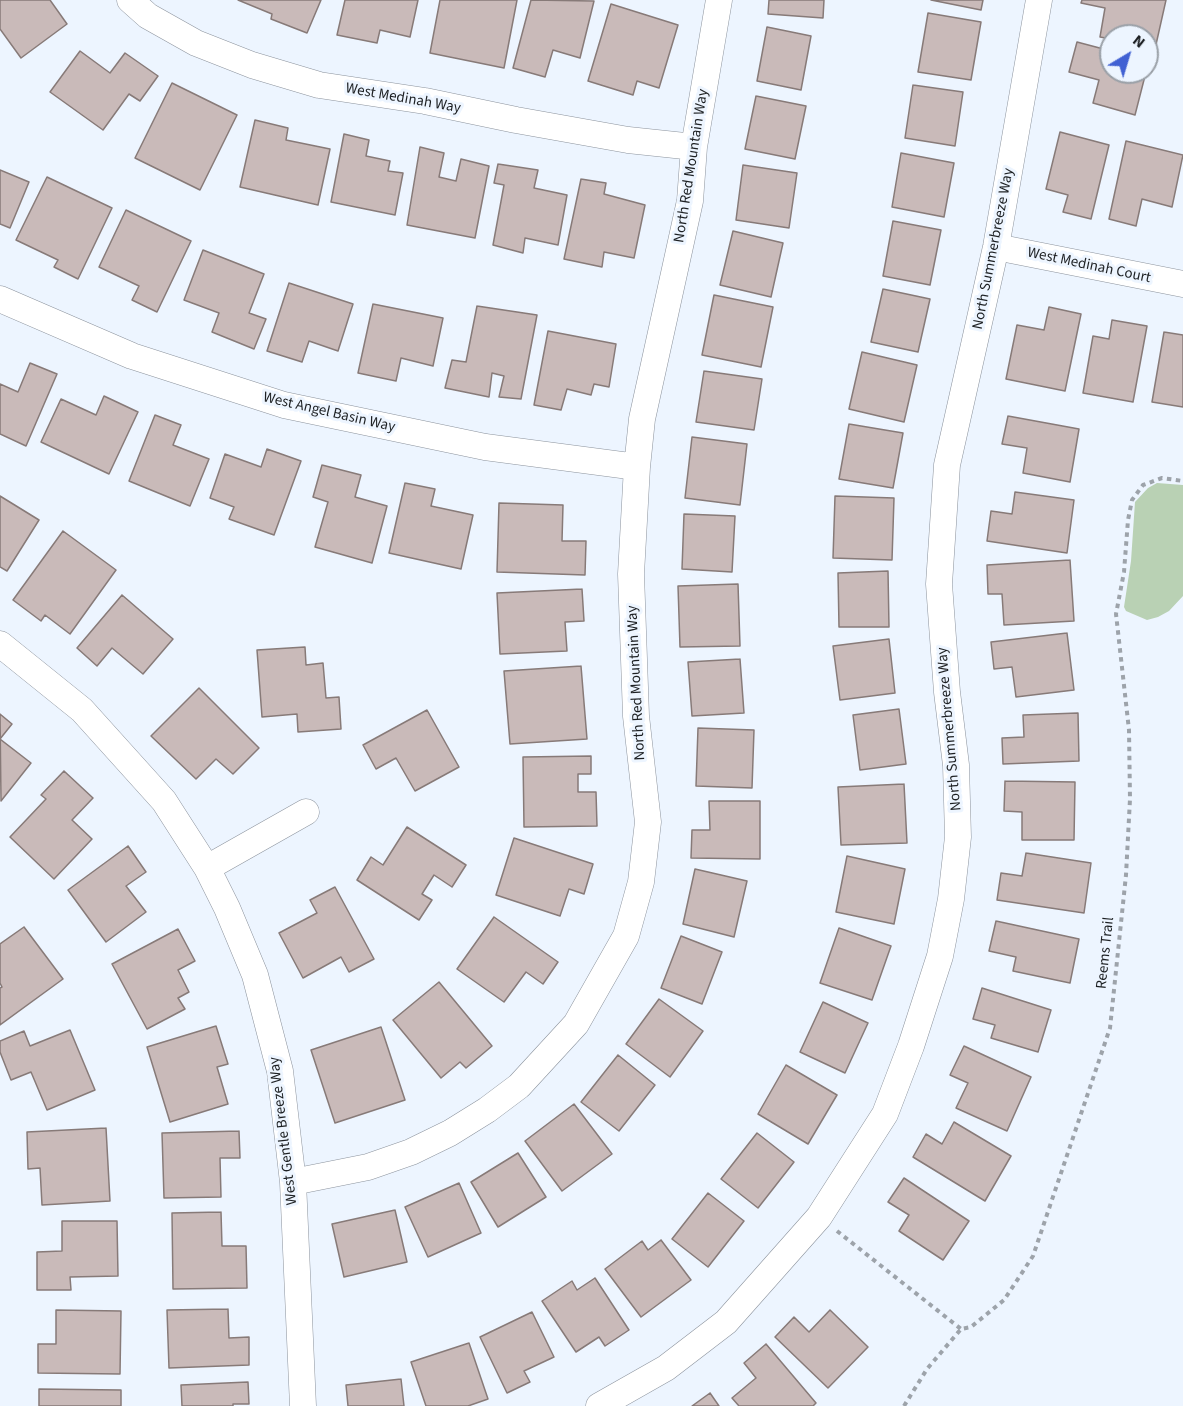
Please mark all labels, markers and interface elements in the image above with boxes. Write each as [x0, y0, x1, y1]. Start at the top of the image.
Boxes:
north arrow [1099, 24, 1159, 84]
text: N [1128, 29, 1150, 53]
street label: West Medinah Way [344, 80, 462, 118]
street label: North Red Mountain Way [671, 88, 713, 244]
street label: North Summerbreeze Way [970, 167, 1018, 331]
street label: West Medinah Court [1026, 244, 1152, 288]
street label: West Angel Basin Way [261, 389, 397, 437]
street label: North Red Mountain Way [624, 605, 650, 761]
street label: North Summerbreeze Way [934, 647, 966, 811]
street label: Reems Trail [1093, 916, 1119, 990]
street label: West Gentle Breeze Way [266, 1056, 302, 1206]

